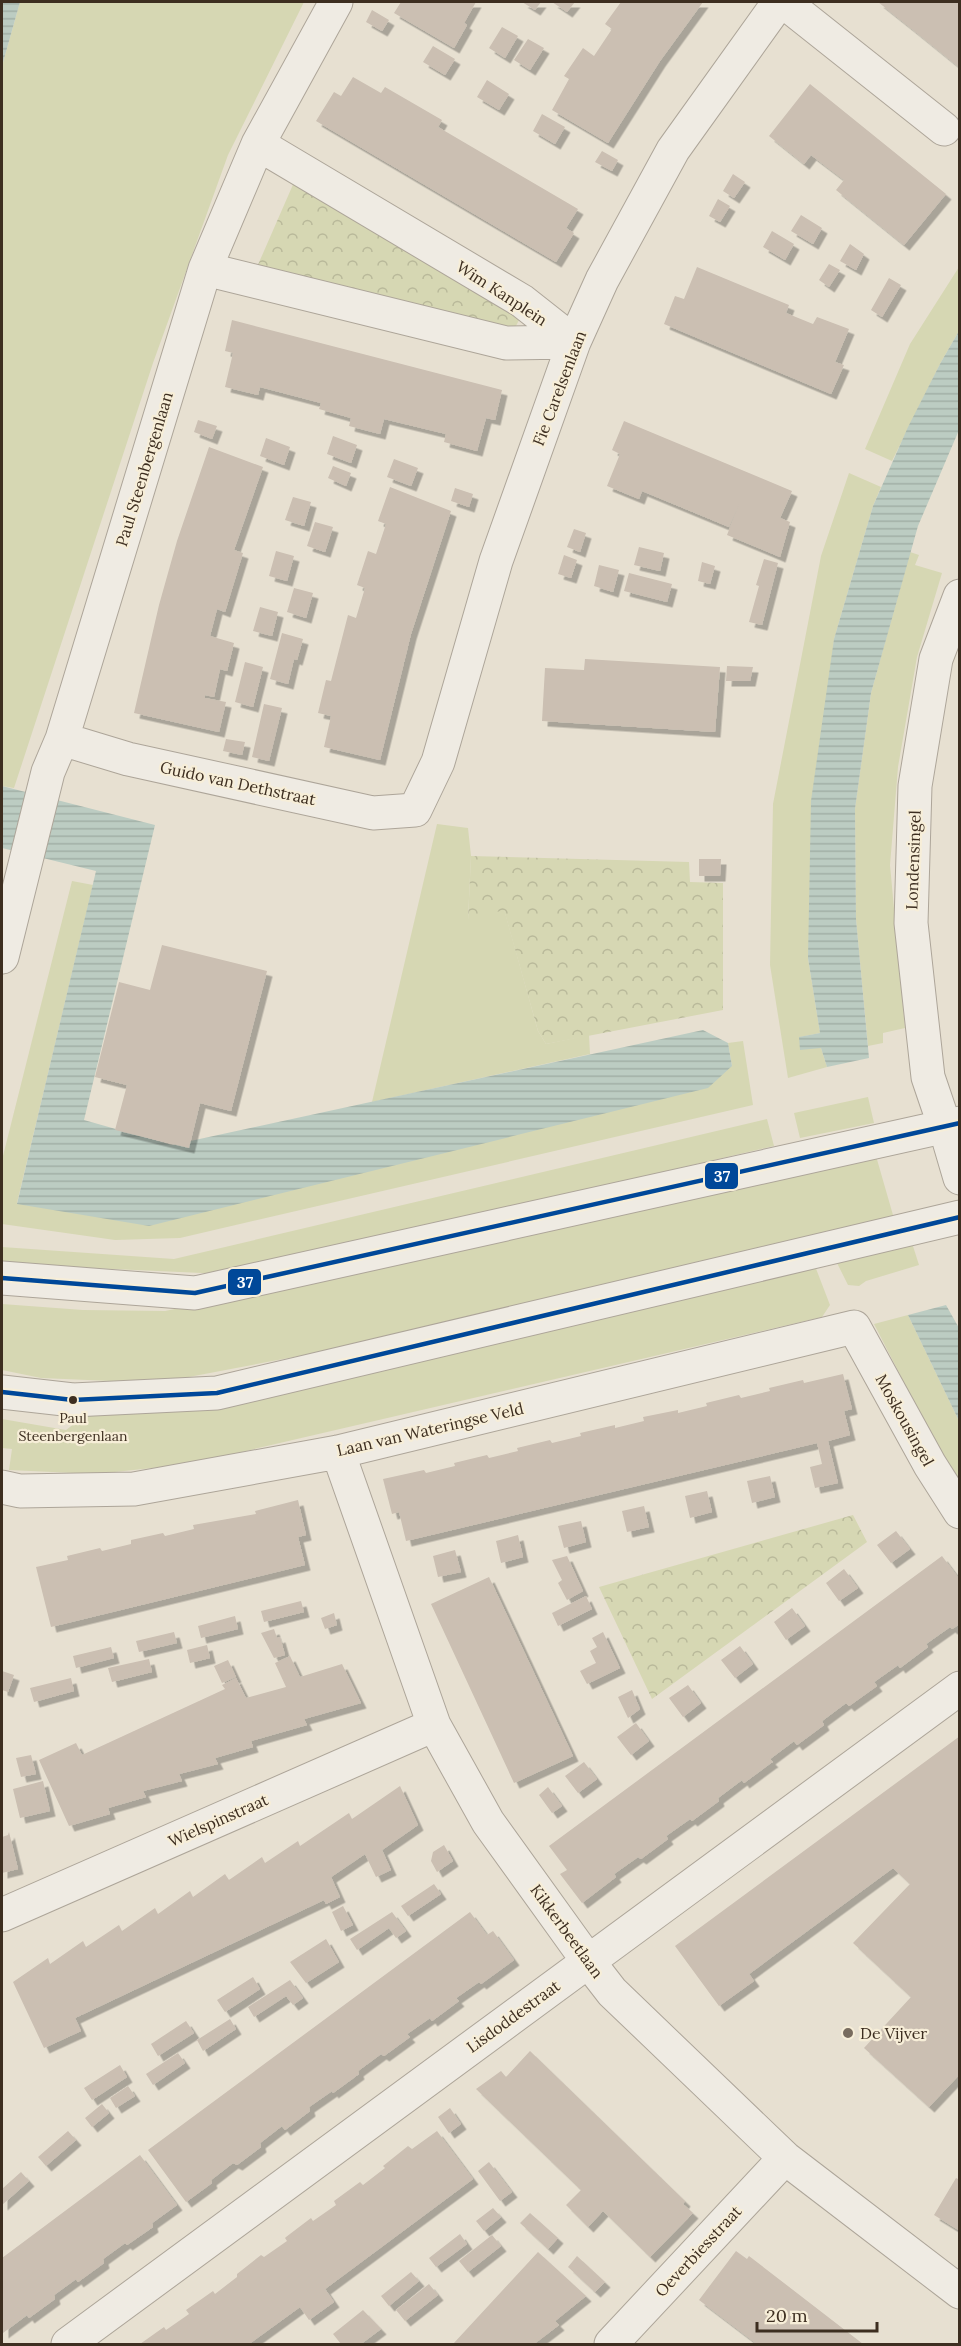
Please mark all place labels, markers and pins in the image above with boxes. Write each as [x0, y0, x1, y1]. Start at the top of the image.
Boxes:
marker: Paul Steenbergenlaan [67, 1394, 79, 1406]
place label: Paul Steenbergenlaan [18, 1409, 128, 1445]
place label: De Vijver [860, 2023, 927, 2043]
marker: De Vijver [841, 2026, 855, 2040]

